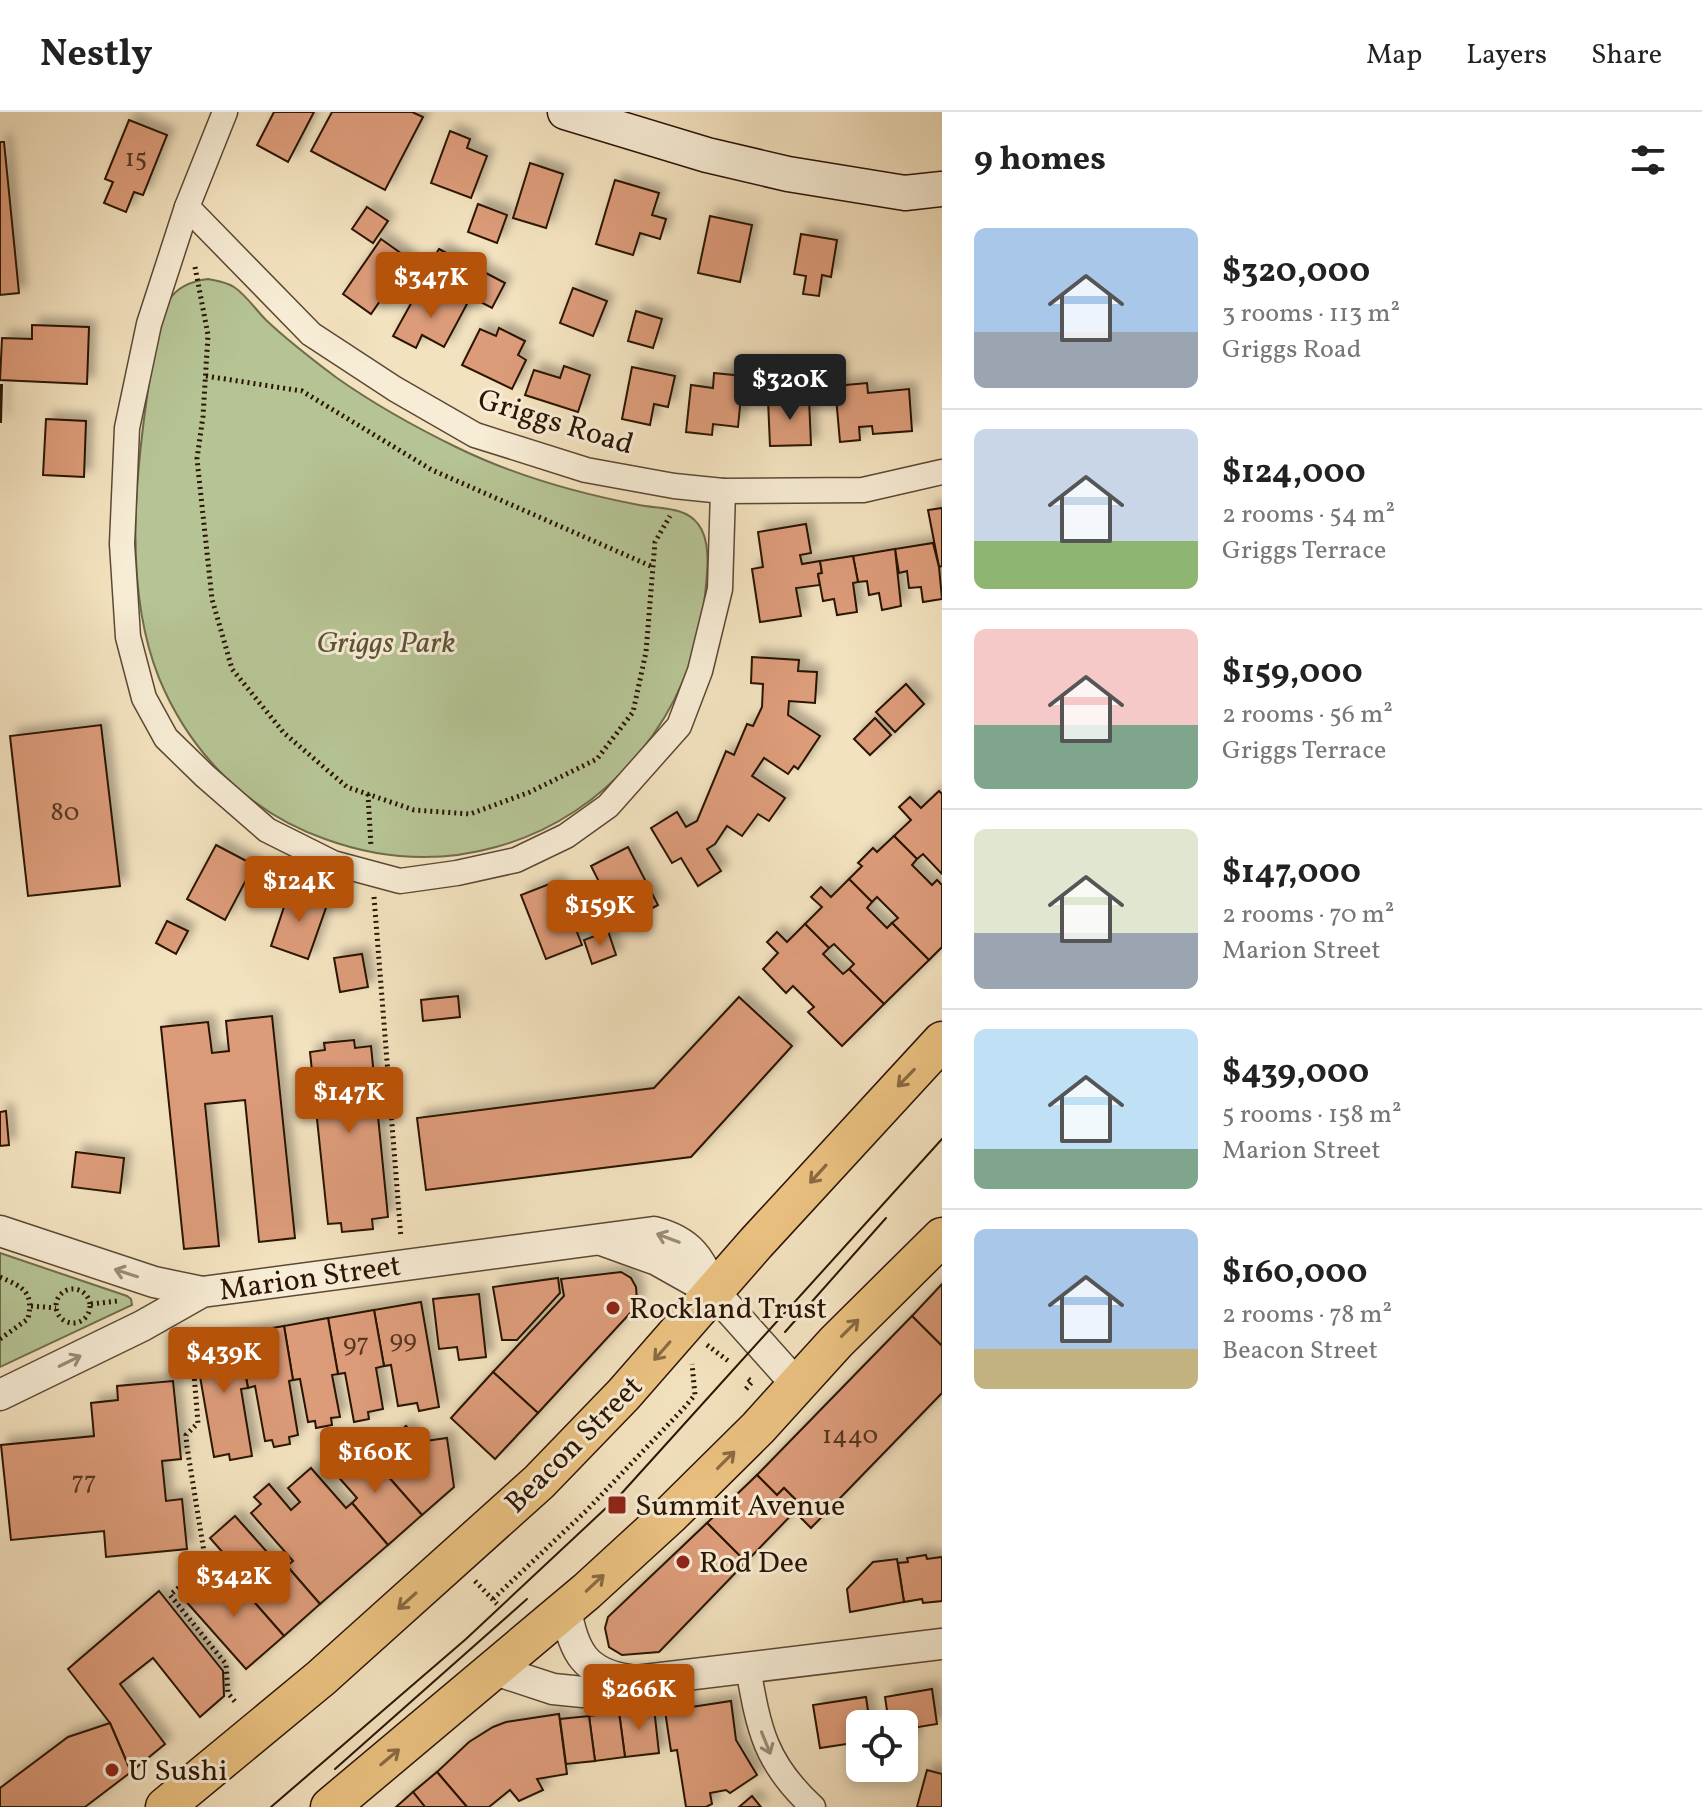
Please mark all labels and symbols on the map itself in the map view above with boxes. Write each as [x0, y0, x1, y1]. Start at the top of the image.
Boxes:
house number: 15 [125, 141, 147, 177]
pin: $347K [375, 252, 487, 320]
pin: $320K [734, 354, 846, 422]
street label: Griggs Road [472, 379, 638, 466]
park label: Griggs Park [317, 623, 456, 665]
house number: 80 [51, 795, 79, 831]
pin: $124K [243, 856, 355, 924]
pin: $159K [544, 880, 656, 948]
pin: $147K [293, 1067, 405, 1135]
one-way arrow [896, 1068, 915, 1088]
one-way arrow [809, 1164, 827, 1184]
one-way arrow [656, 1230, 681, 1244]
street label: Marion Street [217, 1245, 404, 1313]
one-way arrow [114, 1264, 139, 1279]
place label: Rockland Trust [629, 1289, 827, 1331]
marker: Rockland Trust [604, 1299, 622, 1317]
one-way arrow [840, 1319, 859, 1338]
house number: 99 [389, 1322, 417, 1358]
house number: 97 [343, 1326, 369, 1362]
pin: $439K [168, 1327, 280, 1395]
one-way arrow [654, 1340, 672, 1360]
one-way arrow [58, 1353, 82, 1368]
street label: Beacon Street [496, 1367, 653, 1524]
house number: 1440 [822, 1418, 878, 1454]
pin: $160K [319, 1427, 431, 1495]
one-way arrow [716, 1451, 735, 1470]
house number: 77 [71, 1464, 97, 1500]
place label: Summit Avenue [635, 1486, 845, 1528]
marker: Summit Avenue [606, 1494, 628, 1516]
place label: Rod Dee [699, 1543, 808, 1585]
pin: $342K [178, 1551, 290, 1619]
marker: Rod Dee [674, 1553, 692, 1571]
one-way arrow [585, 1574, 605, 1593]
one-way arrow [397, 1592, 417, 1610]
pin: $266K [583, 1664, 695, 1732]
one-way arrow [760, 1730, 774, 1755]
one-way arrow [379, 1748, 399, 1766]
place label: U Sushi [128, 1751, 227, 1793]
marker: U Sushi [103, 1761, 121, 1779]

